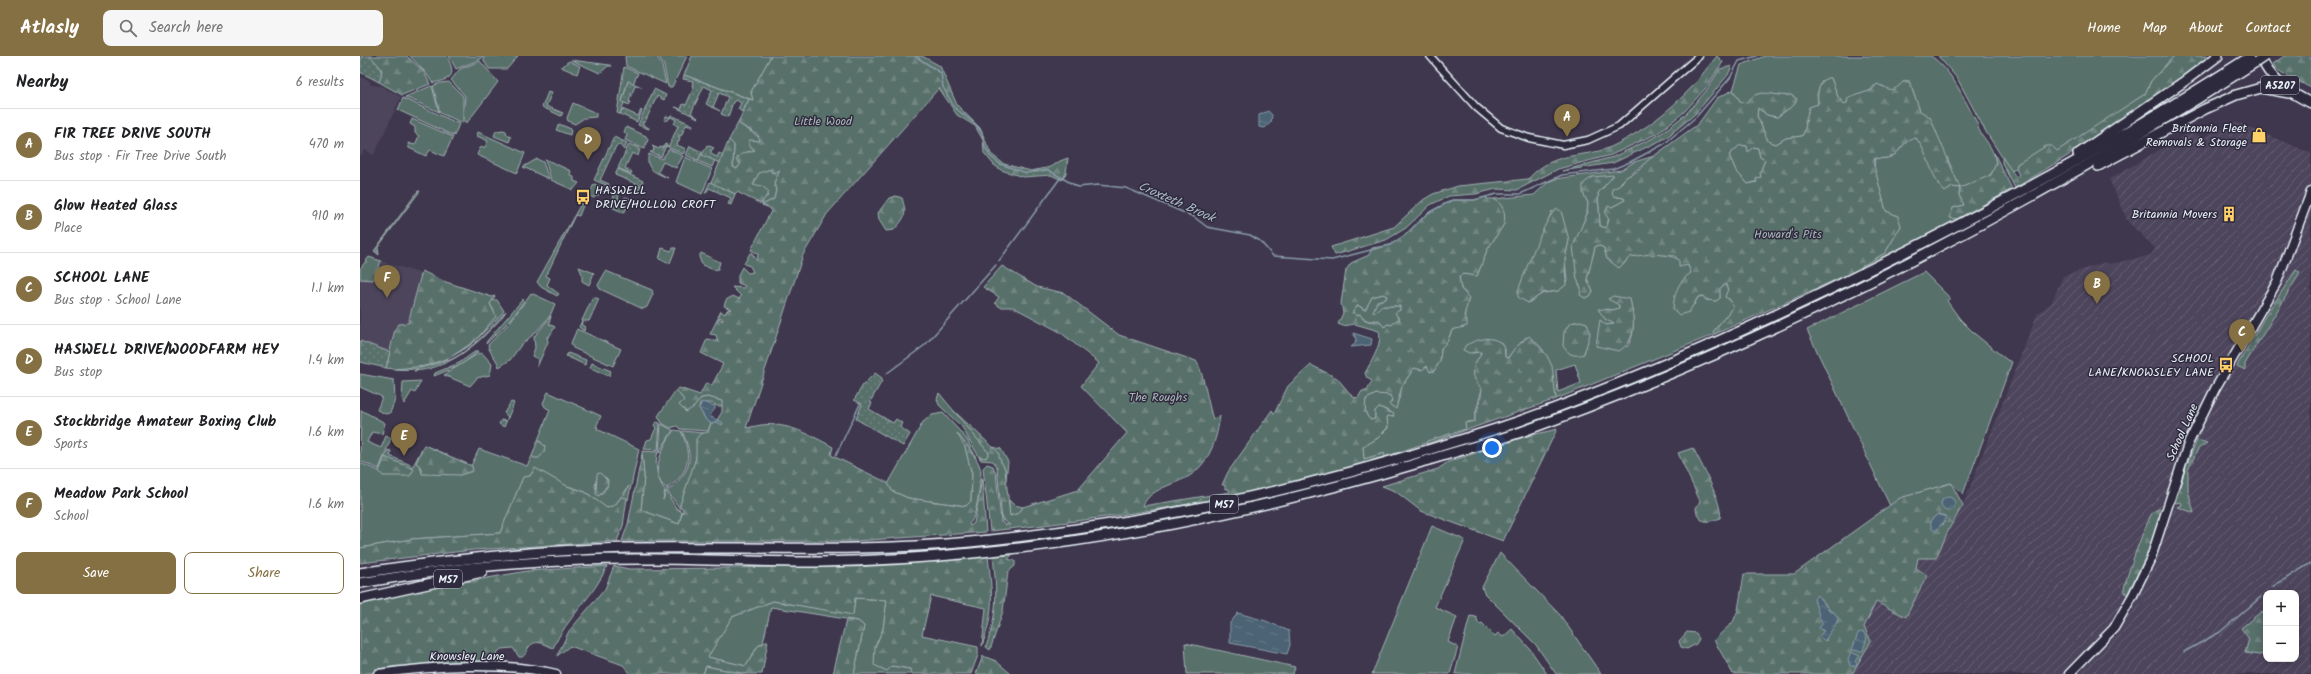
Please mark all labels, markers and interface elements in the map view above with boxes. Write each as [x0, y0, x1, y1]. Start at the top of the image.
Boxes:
search box [103, 10, 383, 46]
text: Atlasly [20, 13, 79, 43]
text: Search here [149, 16, 223, 40]
icon: search [117, 17, 139, 39]
text: Home [2087, 17, 2121, 39]
text: Map [2143, 17, 2167, 39]
text: About [2189, 17, 2223, 39]
text: Contact [2245, 17, 2291, 39]
text: Nearby [16, 69, 68, 96]
text: 6 results [296, 72, 344, 93]
road number: A5207 [2261, 76, 2299, 94]
pin: A [1554, 104, 1580, 137]
park label: Little Wood [794, 112, 853, 131]
place label: Britannia Fleet Removals & Storage [2146, 119, 2248, 152]
text: FIR TREE DRIVE SOUTH [54, 122, 211, 146]
shop icon: Britannia Fleet Removals & Storage [2250, 126, 2268, 144]
pin: D [575, 127, 601, 160]
text: A [25, 134, 33, 155]
text: 470 m [309, 134, 344, 155]
text: Bus stop · Fir Tree Drive South [54, 146, 226, 167]
water label: Croxteth Brook [1135, 176, 1220, 229]
place label: HASWELL DRIVE/HOLLOW CROFT [595, 181, 717, 214]
bus stop icon: HASWELL DRIVE/HOLLOW CROFT [574, 188, 592, 206]
text: Glow Heated Glass [54, 194, 178, 218]
place label: Britannia Movers [2132, 205, 2217, 224]
building icon: Britannia Movers [2220, 205, 2238, 223]
text: B [25, 206, 33, 227]
text: 910 m [312, 206, 344, 227]
text: Place [54, 218, 82, 239]
park label: Howard's Pits [1754, 225, 1822, 244]
pin: F [374, 265, 400, 298]
text: SCHOOL LANE [54, 266, 149, 290]
pin: B [2084, 271, 2110, 304]
text: C [25, 278, 33, 299]
text: 1.1 km [311, 278, 344, 299]
text: Bus stop · School Lane [54, 290, 181, 311]
pin: C [2229, 319, 2255, 352]
text: HASWELL DRIVE/WOODFARM HEY [54, 338, 278, 362]
place label: SCHOOL LANE/KNOWSLEY LANE [2088, 349, 2215, 382]
text: D [25, 350, 33, 371]
text: 1.4 km [308, 350, 344, 371]
bus stop icon: SCHOOL LANE/KNOWSLEY LANE [2217, 356, 2235, 374]
text: Bus stop [54, 362, 102, 383]
park label: The Roughs [1129, 388, 1187, 407]
street label: School Lane [2161, 400, 2204, 464]
text: Stockbridge Amateur Boxing Club [54, 410, 276, 434]
text: E [25, 422, 33, 443]
text: 1.6 km [308, 422, 344, 443]
pin: E [391, 423, 417, 456]
text: Sports [54, 434, 88, 455]
your location [1482, 438, 1502, 458]
text: Meadow Park School [54, 482, 188, 506]
text: F [25, 494, 33, 515]
text: 1.6 km [308, 494, 344, 515]
road number: M57 [1210, 495, 1238, 513]
text: School [54, 506, 89, 527]
button: Save [16, 552, 176, 594]
button: Share [184, 552, 344, 594]
road number: M57 [434, 570, 462, 588]
map controls [2263, 590, 2299, 662]
button: + [2263, 590, 2299, 626]
button: − [2263, 626, 2299, 662]
street label: Knowsley Lane [430, 647, 505, 666]

